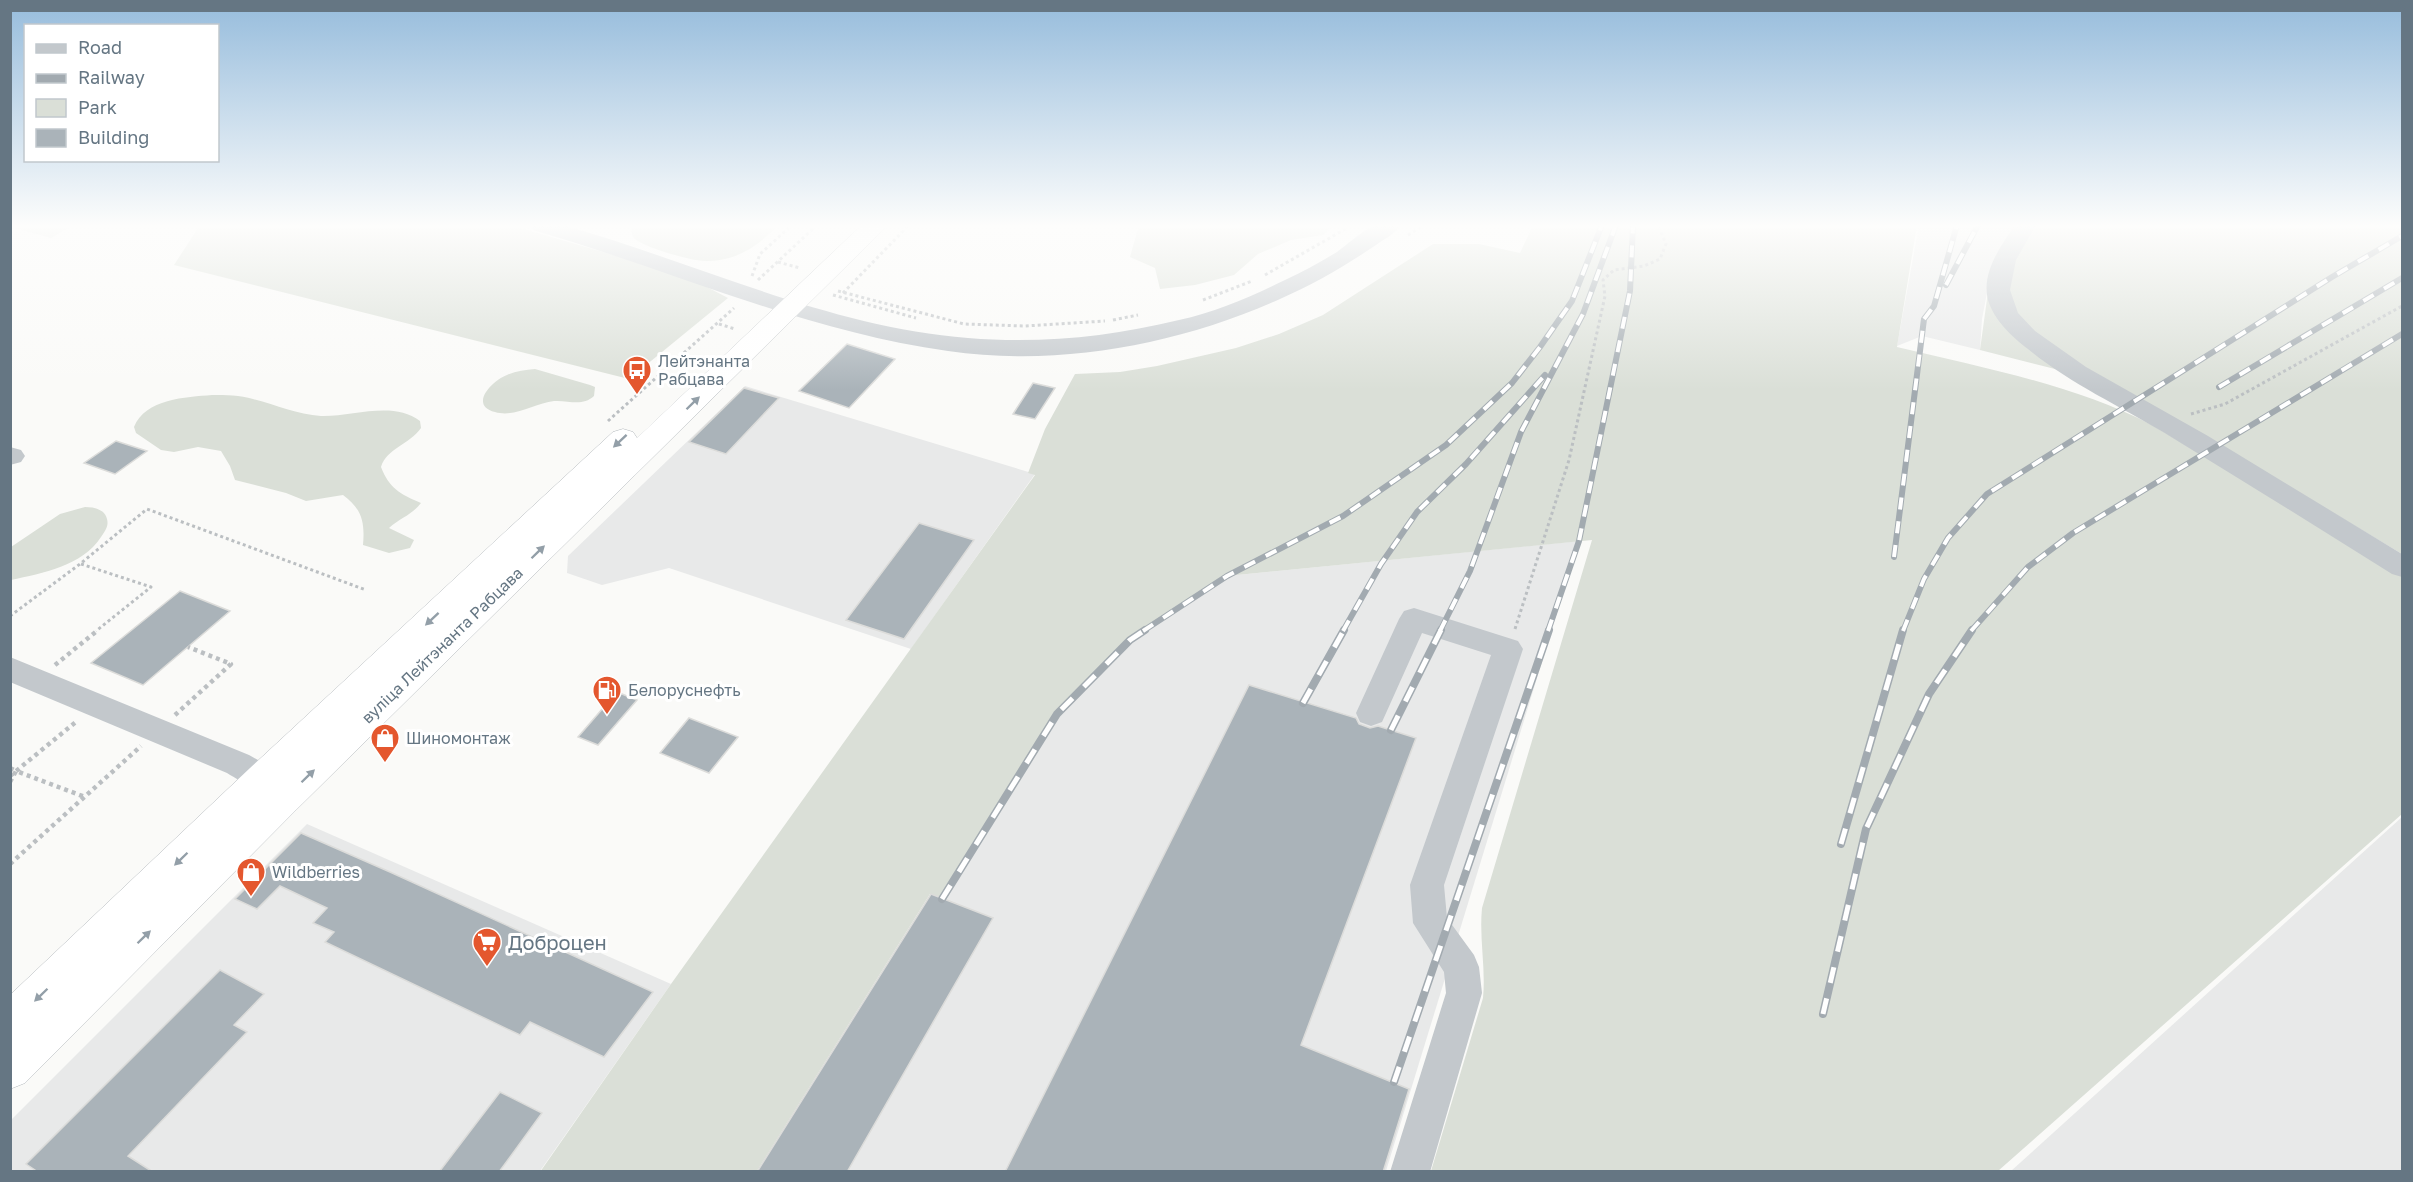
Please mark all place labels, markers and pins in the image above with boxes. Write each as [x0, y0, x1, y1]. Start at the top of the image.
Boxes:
place label: Лейтэнанта Рабцава [658, 351, 750, 389]
bus stop icon: Лейтэнанта Рабцава [621, 354, 653, 396]
fuel station icon: Белоруснефть [591, 674, 623, 716]
place label: Белоруснефть [628, 680, 741, 700]
shop icon: Шиномонтаж [369, 722, 401, 764]
place label: Шиномонтаж [406, 728, 511, 748]
shop icon: Wildberries [235, 856, 267, 898]
place label: Wildberries [272, 862, 360, 882]
supermarket icon: Доброцен [471, 926, 503, 968]
place label: Доброцен [508, 930, 607, 954]

